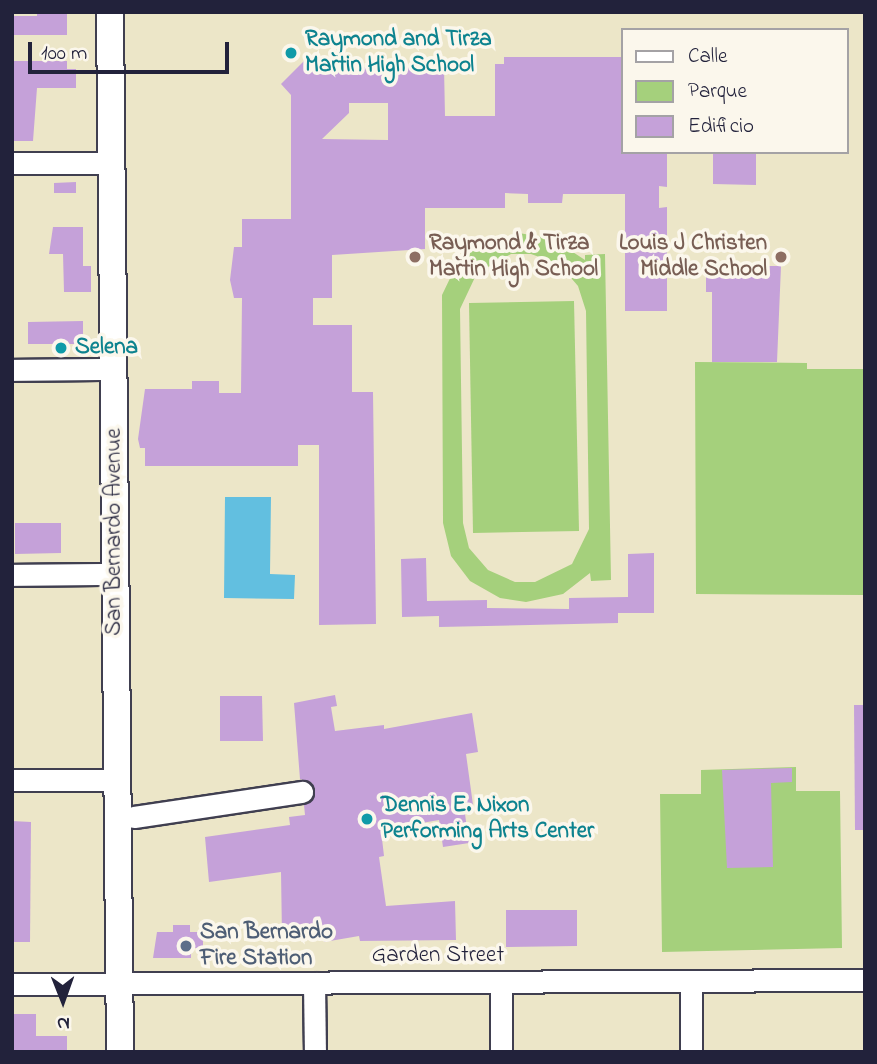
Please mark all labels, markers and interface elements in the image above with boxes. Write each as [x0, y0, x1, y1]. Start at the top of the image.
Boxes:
place label: Raymond and Tirza Martin High School [305, 26, 492, 80]
scale bar [32, 28, 233, 72]
legend [622, 28, 849, 154]
text: 100 m [41, 39, 87, 69]
text: Calle [688, 42, 727, 72]
marker: Raymond and Tirza Martin High School [283, 45, 299, 61]
text: Parque [688, 77, 747, 107]
text: Edificio [688, 112, 754, 142]
place label: Raymond & Tirza Martin High School [429, 230, 598, 284]
place label: Louis J Christen Middle School [619, 230, 767, 284]
marker: Raymond & Tirza Martin High School [407, 249, 423, 265]
marker: Louis J Christen Middle School [773, 249, 789, 265]
place label: Selena [75, 334, 138, 362]
marker: Selena [53, 340, 69, 356]
street label: San Bernardo Avenue [101, 428, 129, 636]
place label: Dennis E. Nixon Performing Arts Center [381, 792, 594, 846]
marker: Dennis E. Nixon Performing Arts Center [359, 811, 375, 827]
place label: San Bernardo Fire Station [200, 919, 333, 973]
marker: San Bernardo Fire Station [178, 938, 194, 954]
street label: Garden Street [372, 942, 504, 970]
north arrow [28, 966, 98, 1036]
text: N [57, 1009, 70, 1036]

